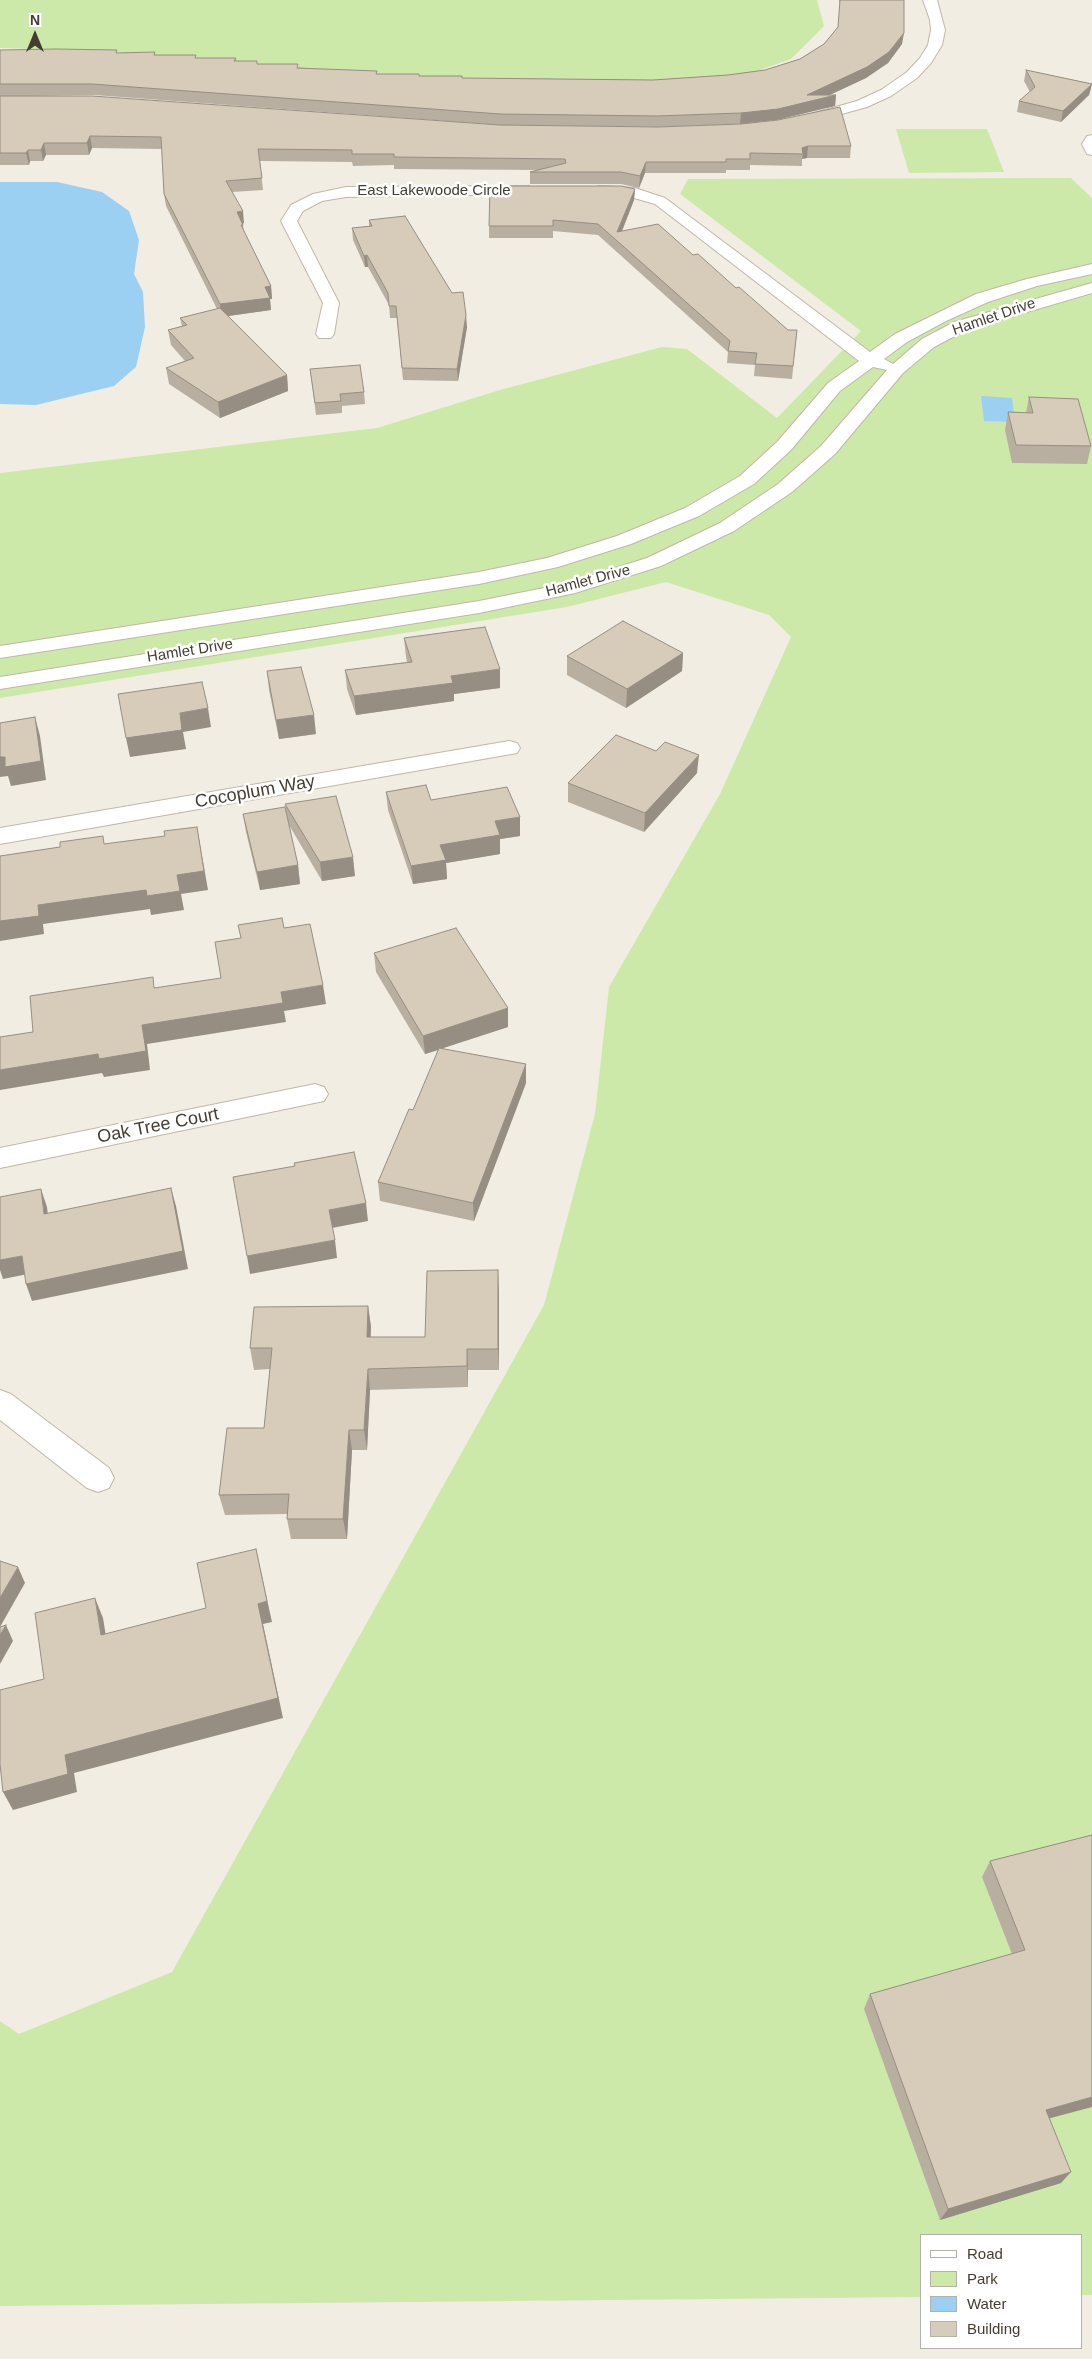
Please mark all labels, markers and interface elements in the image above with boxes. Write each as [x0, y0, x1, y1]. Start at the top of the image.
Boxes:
north arrow [10, 10, 60, 60]
text: N [30, 12, 40, 28]
street label: East Lakewoode Circle [357, 182, 511, 200]
street label: Hamlet Drive [950, 294, 1038, 340]
street label: Hamlet Drive [544, 561, 632, 601]
street label: Hamlet Drive [146, 635, 234, 667]
street label: Cocoplum Way [193, 771, 317, 813]
street label: Oak Tree Court [95, 1104, 221, 1148]
legend [920, 2234, 1082, 2349]
text: Road [967, 2245, 1003, 2262]
text: Park [967, 2270, 998, 2287]
text: Water [967, 2295, 1006, 2312]
text: Building [967, 2320, 1020, 2337]

